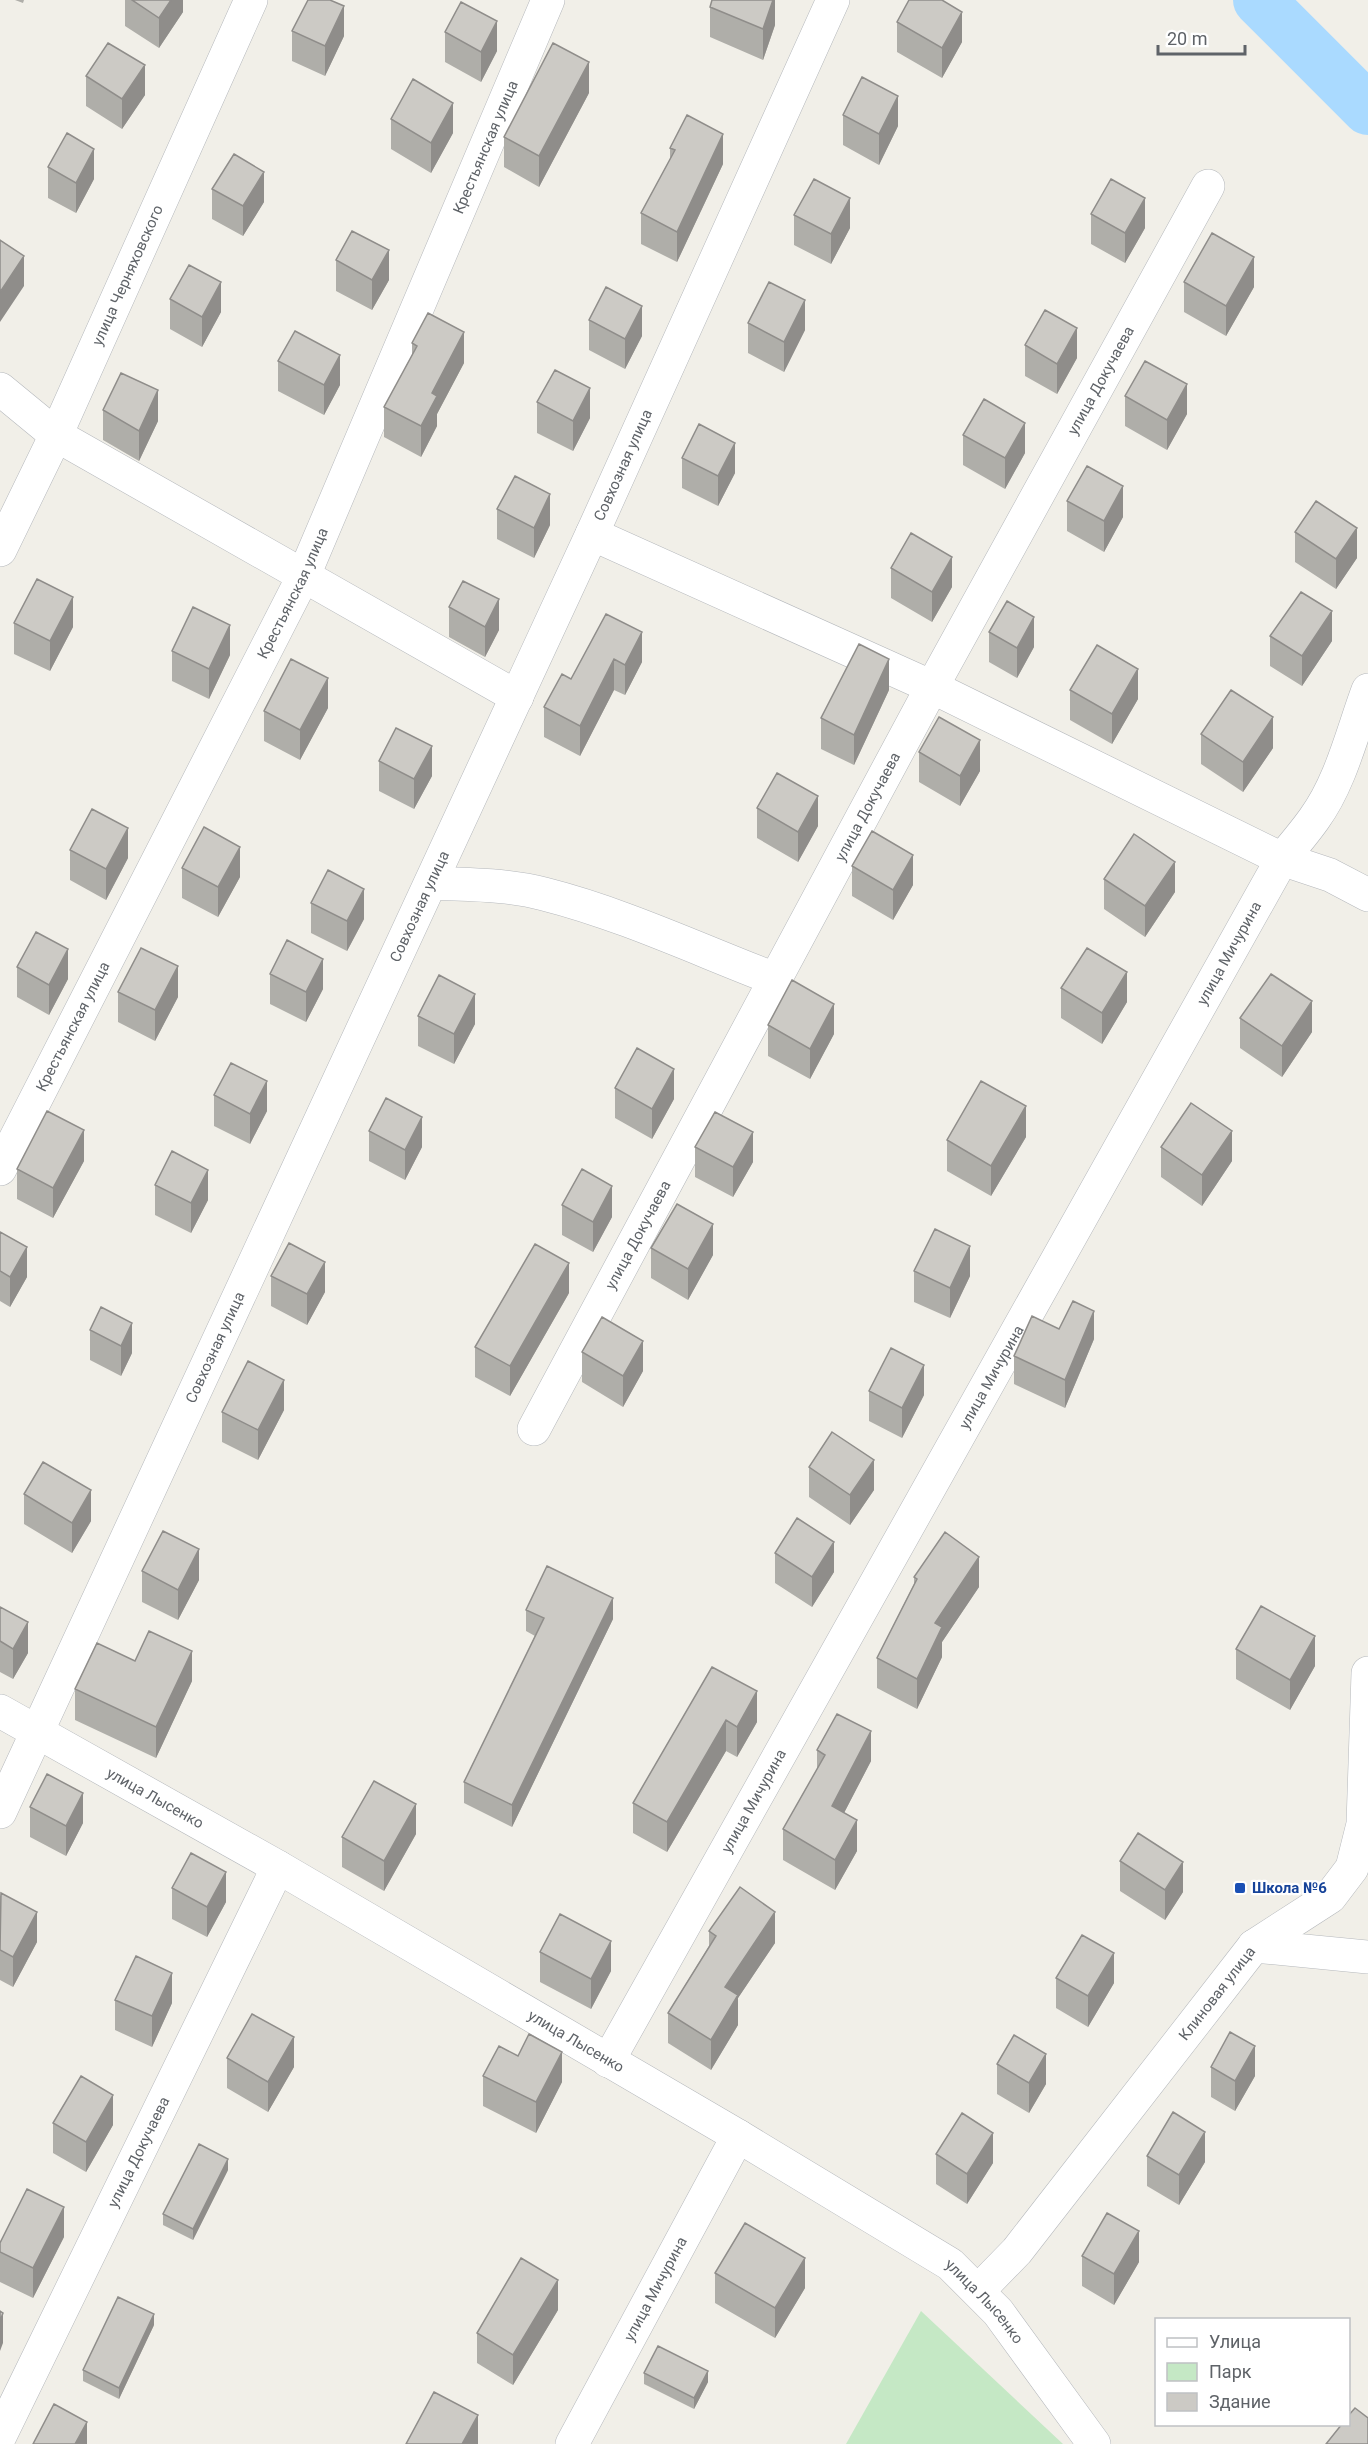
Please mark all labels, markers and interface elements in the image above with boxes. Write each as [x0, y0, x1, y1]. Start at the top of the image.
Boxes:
scale bar [1158, 18, 1245, 56]
text: 20 m [1167, 28, 1207, 49]
street label: Крестьянская улица [449, 78, 522, 217]
street label: улица Черняховского [88, 202, 167, 348]
street label: улица Докучаева [1064, 323, 1138, 438]
street label: Совхозная улица [590, 407, 656, 524]
street label: Крестьянская улица [254, 525, 332, 662]
street label: улица Докучаева [831, 749, 904, 864]
street label: Совхозная улица [386, 848, 453, 965]
street label: улица Мичурина [1193, 898, 1265, 1008]
street label: Крестьянская улица [32, 959, 114, 1094]
street label: улица Докучаева [601, 1178, 675, 1293]
street label: Совхозная улица [182, 1289, 249, 1406]
street label: улица Мичурина [955, 1322, 1028, 1432]
street label: улица Мичурина [718, 1746, 790, 1856]
street label: улица Лысенко [104, 1764, 207, 1832]
place label: Школа №6 [1252, 1879, 1327, 1897]
marker: Школа №6 [1233, 1881, 1247, 1895]
street label: Клиновая улица [1175, 1943, 1259, 2044]
street label: улица Лысенко [525, 2006, 627, 2076]
street label: улица Докучаева [104, 2094, 173, 2210]
street label: улица Мичурина [620, 2234, 691, 2344]
street label: улица Лысенко [942, 2255, 1027, 2347]
legend [1155, 2318, 1350, 2426]
text: Улица [1209, 2331, 1261, 2352]
text: Парк [1209, 2361, 1252, 2382]
text: Здание [1209, 2391, 1271, 2412]

